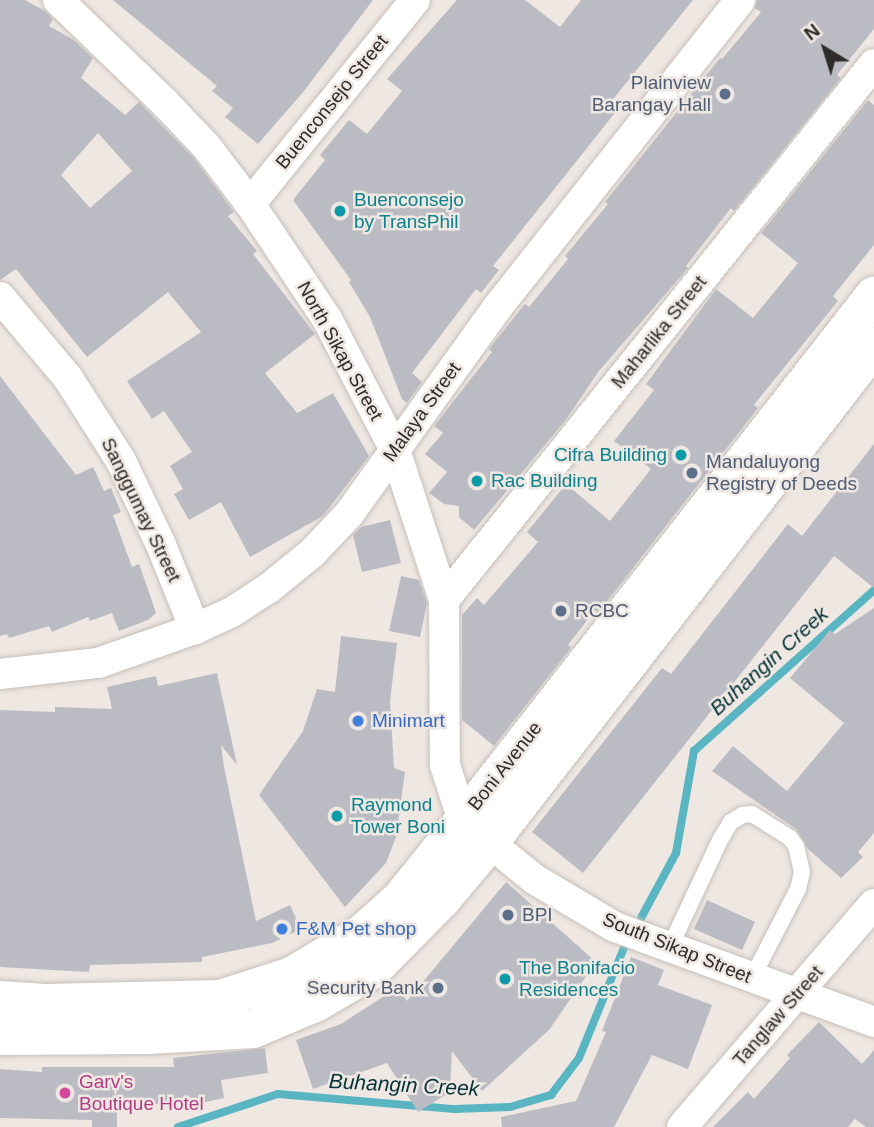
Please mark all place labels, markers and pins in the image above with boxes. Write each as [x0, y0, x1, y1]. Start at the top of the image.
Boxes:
place label: Plainview Barangay Hall [592, 72, 711, 116]
marker: Plainview Barangay Hall [717, 86, 733, 102]
place label: Buenconsejo by TransPhil [354, 189, 464, 233]
marker: Buenconsejo by TransPhil [332, 203, 348, 219]
place label: Cifra Building [554, 444, 667, 466]
marker: Cifra Building [673, 447, 689, 463]
place label: Mandaluyong Registry of Deeds [706, 451, 857, 495]
marker: Mandaluyong Registry of Deeds [684, 465, 700, 481]
place label: Rac Building [491, 470, 598, 492]
marker: Rac Building [469, 473, 485, 489]
place label: RCBC [575, 600, 629, 622]
marker: RCBC [553, 603, 569, 619]
place label: Minimart [372, 710, 445, 732]
marker: Minimart [350, 713, 366, 729]
place label: Raymond Tower Boni [351, 794, 445, 838]
marker: Raymond Tower Boni [329, 808, 345, 824]
place label: BPI [522, 904, 553, 926]
marker: BPI [500, 907, 516, 923]
place label: F&M Pet shop [296, 918, 416, 940]
marker: F&M Pet shop [274, 921, 290, 937]
place label: The Bonifacio Residences [519, 957, 635, 1001]
marker: The Bonifacio Residences [497, 971, 513, 987]
place label: Security Bank [307, 977, 424, 999]
marker: Security Bank [430, 980, 446, 996]
place label: Garv's Boutique Hotel [79, 1071, 204, 1115]
marker: Garv's Boutique Hotel [57, 1085, 73, 1101]

